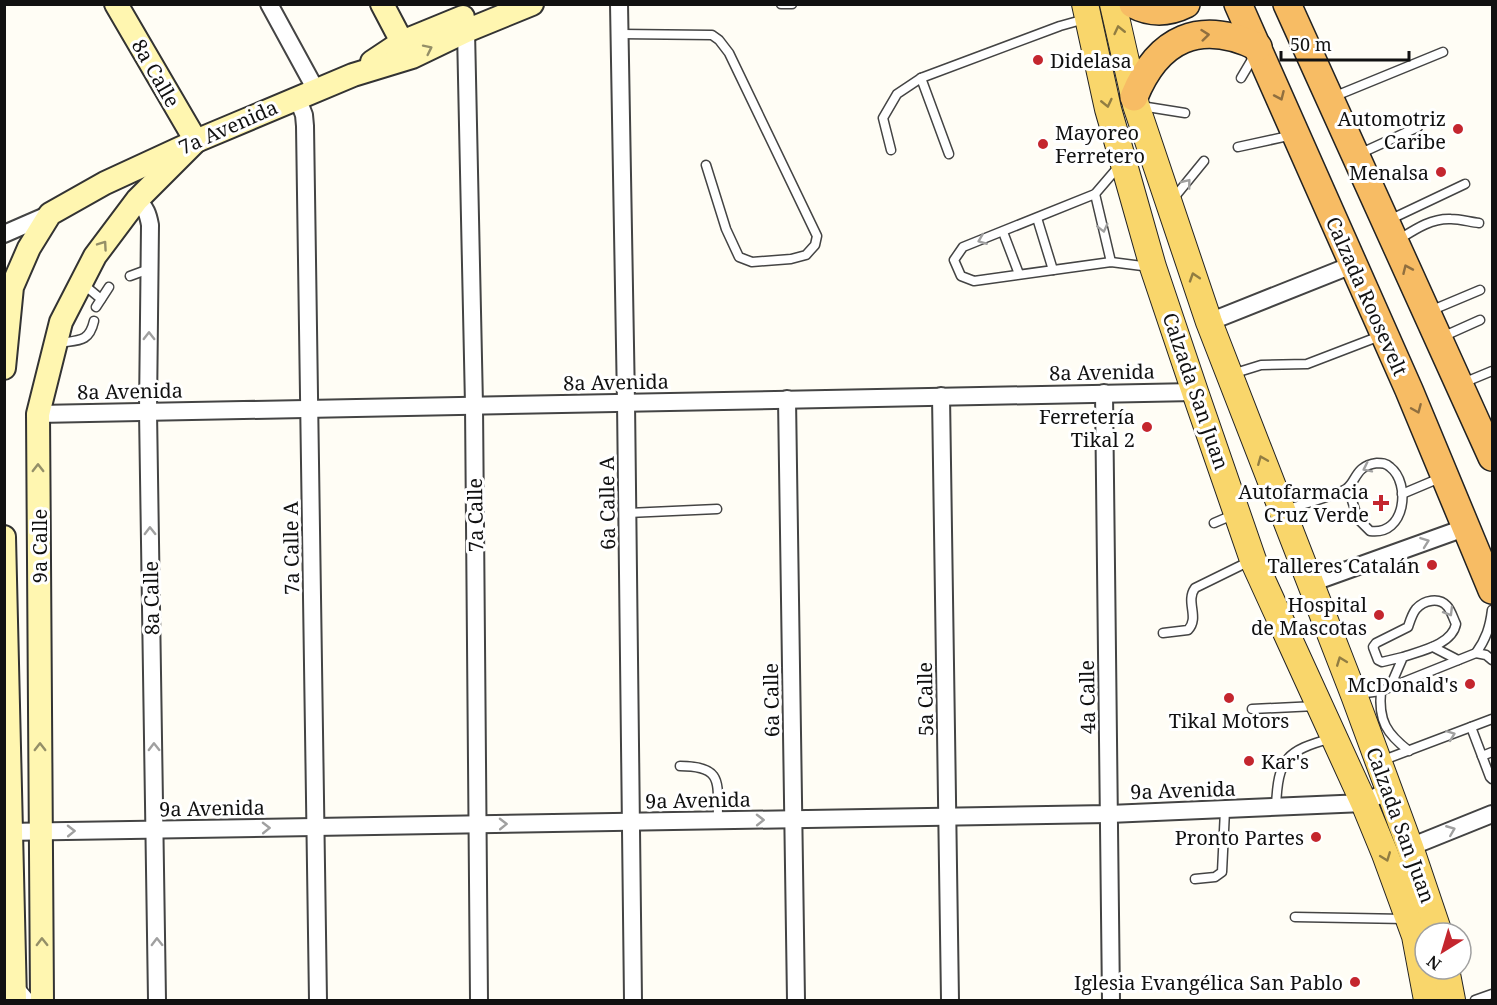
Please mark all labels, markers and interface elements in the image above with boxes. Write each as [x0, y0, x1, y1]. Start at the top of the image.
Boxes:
scale bar [1281, 24, 1408, 62]
one-way arrow [1113, 26, 1126, 36]
one-way arrow [1200, 29, 1209, 42]
text: 50 m [1290, 32, 1332, 56]
street label: 8a Calle [126, 34, 186, 112]
one-way arrow [422, 45, 433, 56]
place label: Didelasa [1050, 47, 1132, 74]
marker: Didelasa [1031, 53, 1045, 67]
one-way arrow [1272, 90, 1284, 101]
street label: 7a Avenida [174, 93, 282, 161]
one-way arrow [1099, 97, 1112, 107]
place label: Automotriz Caribe [1338, 105, 1446, 155]
place label: Mayoreo Ferretero [1055, 119, 1145, 169]
marker: Automotriz Caribe [1451, 122, 1465, 136]
marker: Mayoreo Ferretero [1036, 137, 1050, 151]
place label: Menalsa [1349, 159, 1429, 186]
marker: Menalsa [1434, 165, 1448, 179]
one-way arrow [1179, 178, 1190, 189]
street label: Calzada Roosevelt [1320, 212, 1414, 380]
one-way arrow [1096, 223, 1109, 233]
one-way arrow [977, 232, 988, 245]
one-way arrow [96, 240, 107, 251]
one-way arrow [1403, 265, 1415, 276]
one-way arrow [1188, 272, 1201, 283]
street label: Calzada San Juan [1157, 309, 1236, 473]
one-way arrow [143, 332, 155, 341]
street label: 8a Avenida [1049, 358, 1155, 386]
street label: 8a Avenida [563, 368, 669, 396]
street label: 8a Avenida [77, 377, 183, 405]
place label: Ferretería Tikal 2 [1039, 403, 1135, 453]
one-way arrow [1410, 403, 1422, 414]
marker: Ferretería Tikal 2 [1140, 420, 1154, 434]
street label: 6a Calle A [593, 455, 621, 550]
one-way arrow [1257, 455, 1269, 466]
one-way arrow [1362, 460, 1373, 472]
one-way arrow [32, 464, 44, 473]
street label: 7a Calle [461, 478, 489, 552]
place label: Autofarmacia Cruz Verde [1238, 478, 1369, 528]
marker: Autofarmacia Cruz Verde [1374, 496, 1388, 510]
street label: 7a Calle A [277, 500, 305, 595]
street label: 9a Calle [26, 509, 53, 583]
one-way arrow [144, 527, 156, 536]
one-way arrow [1419, 537, 1430, 549]
place label: Talleres Catalán [1267, 552, 1420, 579]
marker: Talleres Catalán [1425, 558, 1439, 572]
street label: 8a Calle [137, 561, 165, 635]
place label: Hospital de Mascotas [1251, 591, 1367, 641]
one-way arrow [1442, 606, 1453, 616]
marker: Hospital de Mascotas [1372, 608, 1386, 622]
one-way arrow [1336, 656, 1348, 667]
street label: 4a Calle [1073, 660, 1101, 734]
street label: 5a Calle [911, 662, 939, 736]
street label: 6a Calle [757, 663, 785, 737]
place label: McDonald's [1347, 671, 1458, 698]
marker: McDonald's [1463, 677, 1477, 691]
marker: Tikal Motors [1222, 691, 1236, 705]
place label: Tikal Motors [1169, 707, 1289, 734]
one-way arrow [1445, 730, 1456, 742]
one-way arrow [34, 743, 46, 752]
one-way arrow [148, 743, 160, 752]
street label: Calzada San Juan [1360, 743, 1442, 907]
place label: Kar's [1261, 748, 1309, 775]
marker: Kar's [1242, 754, 1256, 768]
street label: 9a Avenida [1130, 775, 1236, 805]
street label: 9a Avenida [645, 786, 751, 814]
street label: 9a Avenida [159, 794, 265, 822]
one-way arrow [756, 814, 765, 826]
one-way arrow [498, 818, 507, 830]
one-way arrow [261, 822, 270, 834]
place label: Pronto Partes [1175, 824, 1304, 851]
one-way arrow [66, 825, 75, 837]
one-way arrow [1445, 825, 1456, 837]
marker: Pronto Partes [1309, 830, 1323, 844]
one-way arrow [1379, 851, 1391, 862]
north arrow [1413, 921, 1473, 981]
one-way arrow [35, 938, 48, 947]
one-way arrow [151, 938, 163, 947]
text: N [1422, 950, 1446, 976]
place label: Iglesia Evangélica San Pablo [1074, 969, 1343, 996]
marker: Iglesia Evangélica San Pablo [1348, 975, 1362, 989]

